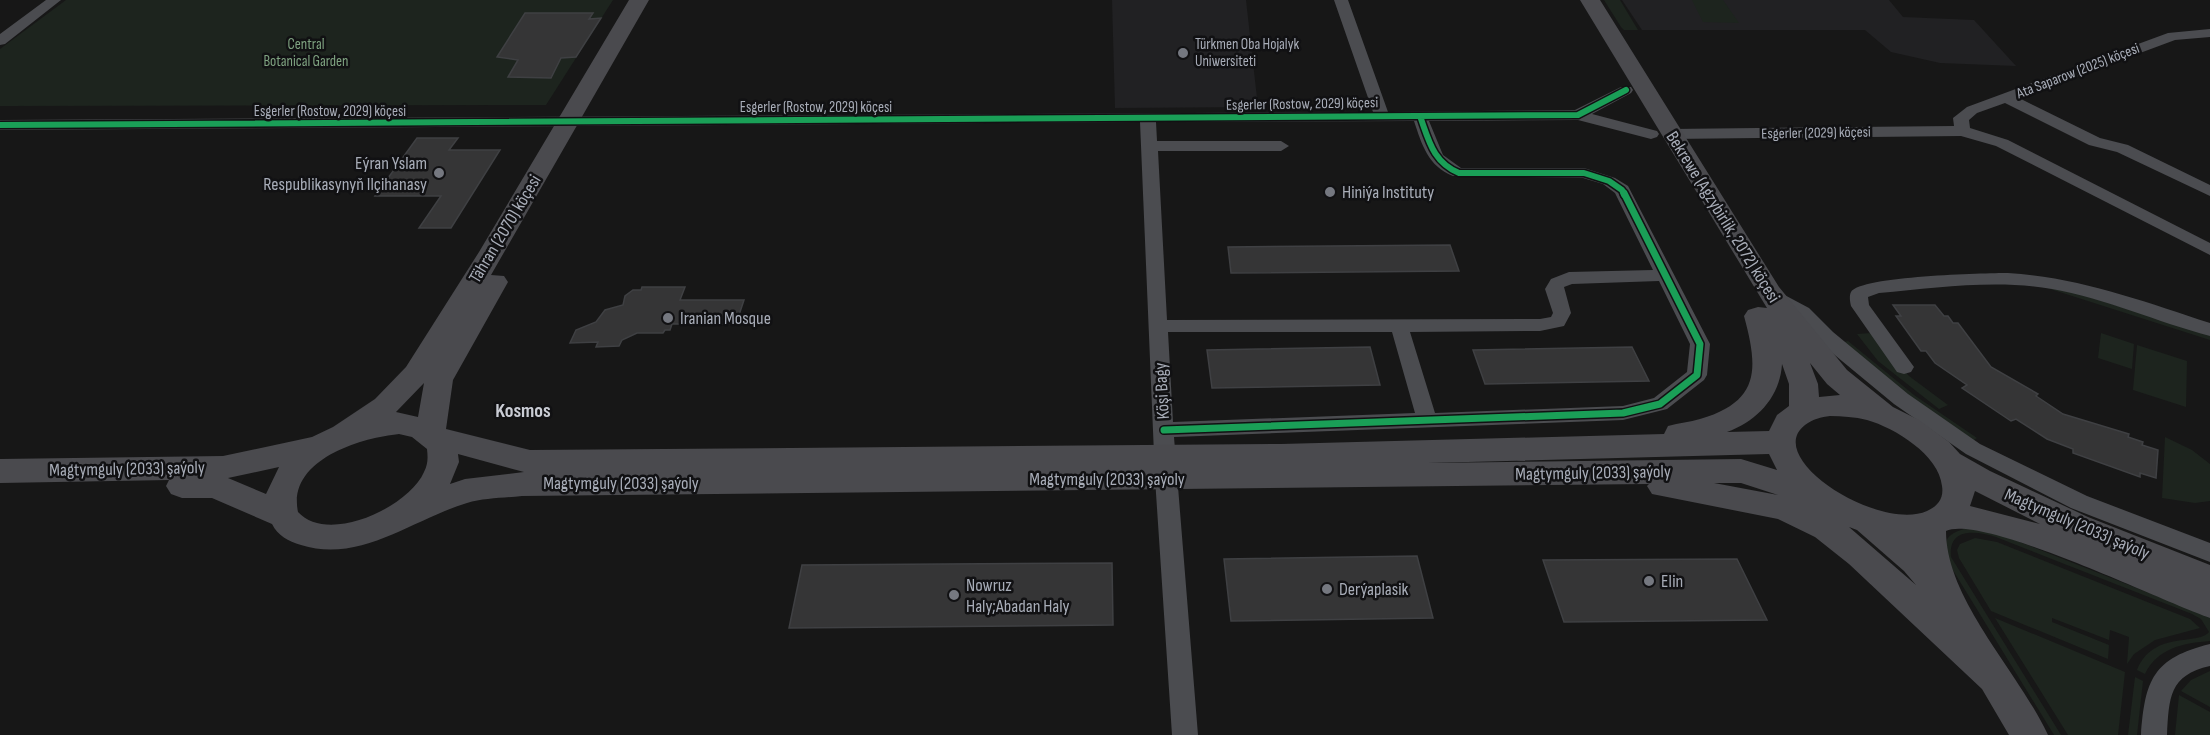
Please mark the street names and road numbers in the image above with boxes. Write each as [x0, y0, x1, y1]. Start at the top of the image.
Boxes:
street label: Ata Saparow (2025) köçesi [2013, 39, 2142, 104]
street label: Esgerler (Rostow, 2029) köçesi [1226, 93, 1379, 115]
street label: Esgerler (Rostow, 2029) köçesi [740, 98, 892, 117]
street label: Esgerler (Rostow, 2029) köçesi [254, 102, 406, 121]
street label: Esgerler (2029) köçesi [1761, 123, 1871, 143]
street label: Bekrewe (Agzybirlik, 2072) köçesi [1662, 127, 1784, 307]
street label: Tähran (2070) köçesi [464, 171, 546, 287]
street label: Köşi Bagy [1150, 362, 1174, 420]
street label: Magtymguly (2033) şaýoly [49, 457, 205, 481]
street label: Magtymguly (2033) şaýoly [1515, 461, 1671, 485]
street label: Magtymguly (2033) şaýoly [1029, 469, 1185, 490]
street label: Magtymguly (2033) şaýoly [543, 473, 699, 494]
street label: Magtymguly (2033) şaýoly [2001, 484, 2153, 564]

